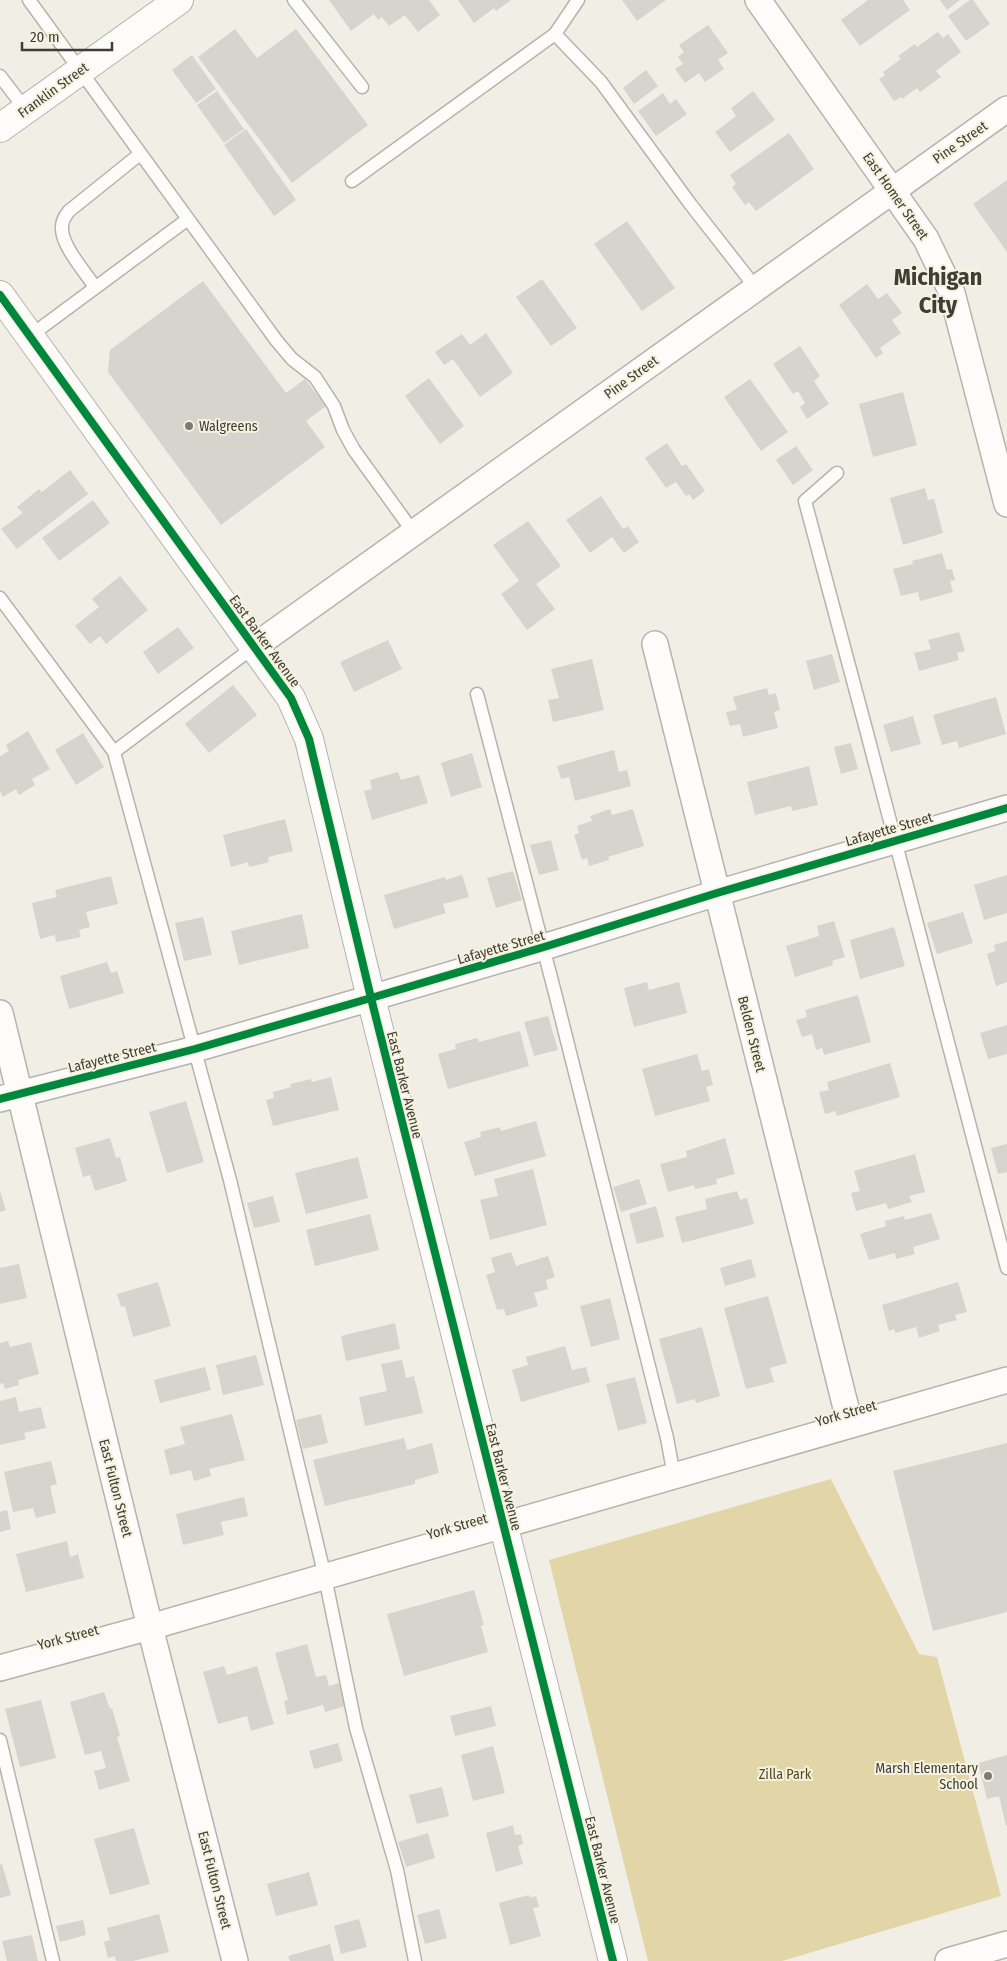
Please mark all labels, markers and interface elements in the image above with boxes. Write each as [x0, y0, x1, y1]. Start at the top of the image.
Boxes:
scale bar [22, 20, 112, 52]
text: 20 m [30, 28, 60, 46]
street label: Franklin Street [15, 59, 92, 122]
street label: Pine Street [930, 117, 991, 167]
street label: East Homer Street [859, 149, 932, 244]
district label: Michigan City [894, 263, 982, 319]
street label: Pine Street [601, 352, 662, 403]
place label: Walgreens [199, 418, 258, 435]
marker: Walgreens [183, 420, 195, 432]
street label: East Barker Avenue [225, 592, 304, 691]
street label: Lafayette Street [843, 809, 935, 850]
street label: Lafayette Street [455, 927, 547, 968]
street label: Belden Street [734, 994, 769, 1074]
street label: East Barker Avenue [383, 1030, 426, 1141]
street label: Lafayette Street [66, 1038, 158, 1077]
street label: York Street [814, 1397, 879, 1430]
street label: East Barker Avenue [482, 1422, 525, 1533]
street label: East Fulton Street [95, 1437, 136, 1539]
street label: York Street [425, 1510, 490, 1543]
street label: York Street [36, 1621, 101, 1654]
place label: Marsh Elementary School [875, 1760, 979, 1793]
park label: Zilla Park [759, 1766, 812, 1783]
marker: Marsh Elementary School [982, 1770, 994, 1782]
street label: East Barker Avenue [581, 1815, 624, 1926]
street label: East Fulton Street [194, 1829, 235, 1931]

